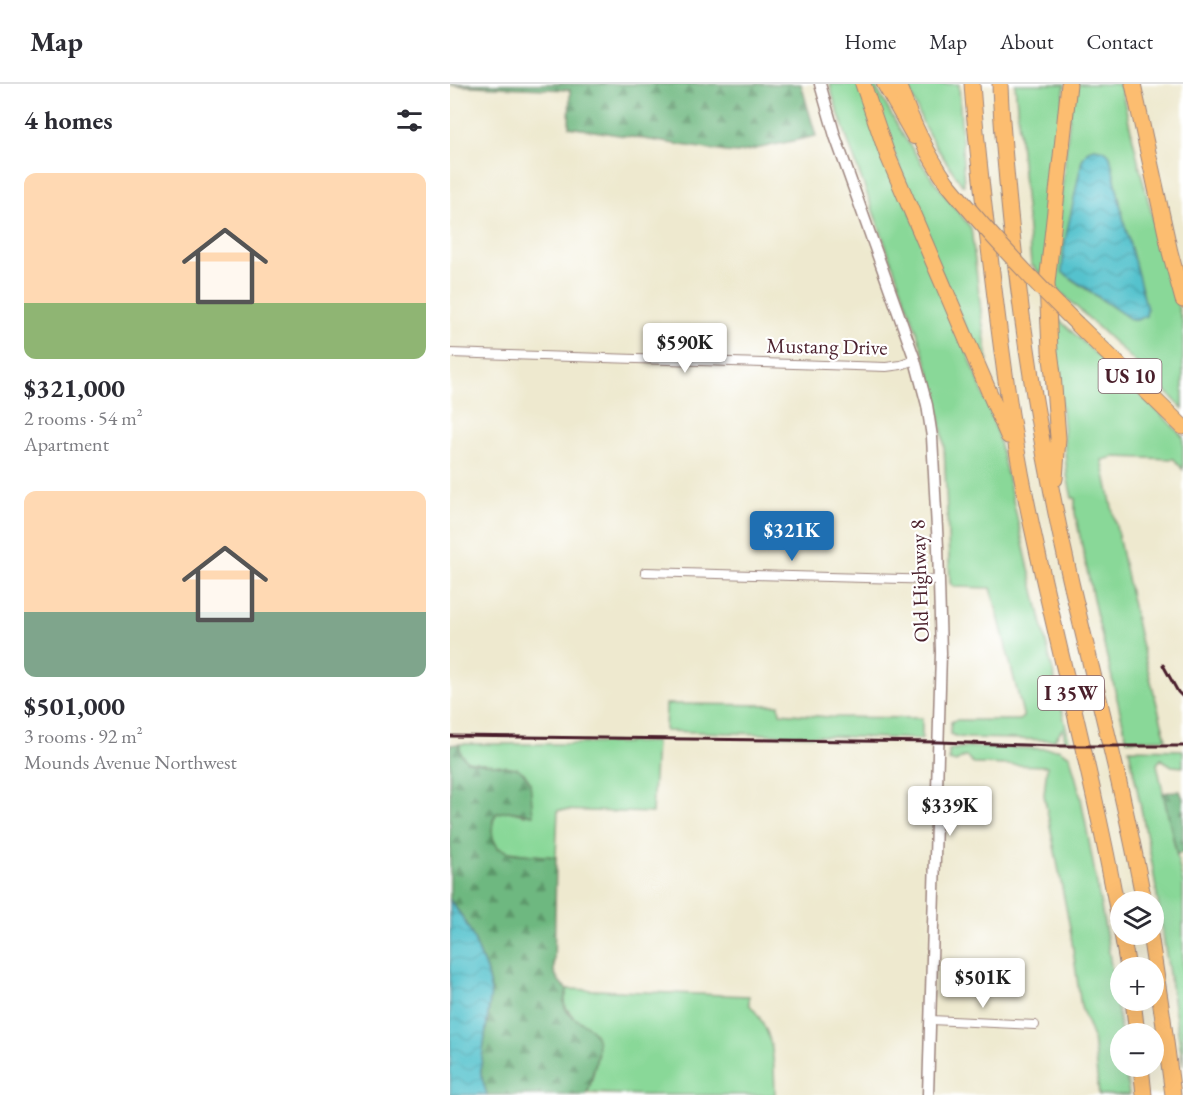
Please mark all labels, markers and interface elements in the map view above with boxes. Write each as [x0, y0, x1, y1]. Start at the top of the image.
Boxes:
text: Map [30, 23, 83, 59]
text: Home [844, 28, 896, 55]
text: Map [929, 28, 967, 55]
text: About [1000, 28, 1053, 55]
text: Contact [1086, 28, 1153, 55]
text: 4 homes [24, 103, 113, 137]
icon: filters [393, 104, 426, 137]
icon: home [171, 212, 279, 320]
pin: $590K [643, 323, 727, 374]
text: $590K [657, 329, 713, 355]
street label: Mustang Drive [766, 331, 888, 361]
road number: US 10 [1098, 359, 1162, 393]
text: $321,000 [24, 371, 125, 405]
text: 2 rooms · 54 m² [24, 405, 143, 431]
text: Apartment [24, 431, 109, 457]
pin: $321K [750, 511, 834, 562]
text: $321K [764, 517, 820, 543]
street label: Old Highway 8 [903, 519, 935, 643]
icon: home [171, 530, 279, 638]
road number: I 35W [1038, 676, 1104, 710]
text: $501,000 [24, 689, 125, 723]
text: 3 rooms · 92 m² [24, 723, 143, 749]
text: Mounds Avenue Northwest [24, 749, 237, 775]
pin: $339K [908, 786, 992, 837]
text: $339K [922, 792, 978, 818]
map controls [1110, 891, 1164, 1077]
button: layers [1110, 891, 1164, 945]
button: + [1110, 957, 1164, 1011]
pin: $501K [941, 958, 1025, 1009]
text: $501K [955, 964, 1011, 990]
button: − [1110, 1023, 1164, 1077]

